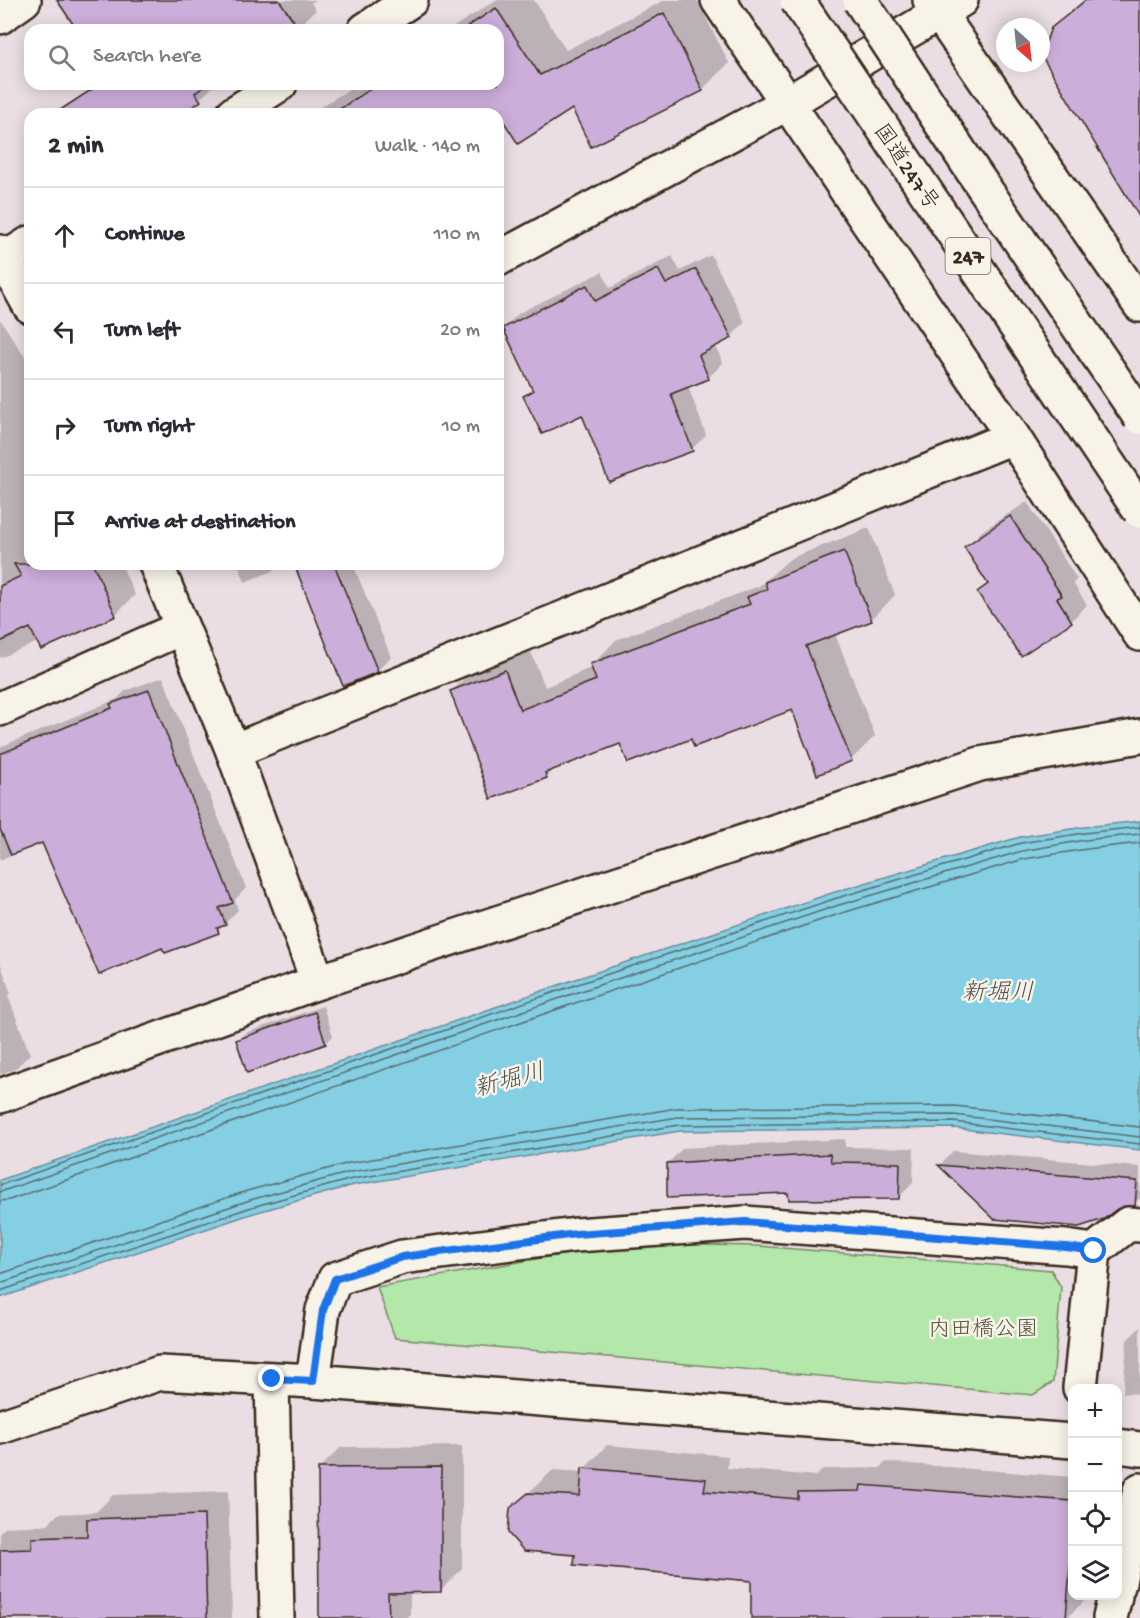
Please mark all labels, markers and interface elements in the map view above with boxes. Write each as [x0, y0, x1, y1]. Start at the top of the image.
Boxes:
north arrow [996, 18, 1050, 72]
search box [24, 24, 504, 90]
icon: search [45, 41, 78, 74]
text: Search here [93, 44, 201, 70]
street label: 国道247号 [866, 120, 944, 216]
text: 2 min [48, 132, 103, 163]
text: Walk · 140 m [375, 136, 480, 159]
icon: ahead [48, 219, 81, 252]
text: Continue [105, 222, 185, 248]
text: 110 m [434, 224, 480, 247]
road number: 247 [946, 238, 990, 274]
icon: left [48, 315, 81, 348]
text: Turn left [105, 318, 179, 344]
text: 20 m [440, 320, 480, 343]
icon: right [48, 411, 81, 444]
text: Turn right [105, 414, 193, 440]
text: 10 m [442, 416, 480, 439]
icon: arrive [48, 507, 81, 540]
text: Arrive at destination [105, 510, 295, 536]
water label: 新堀川 [962, 980, 1034, 1009]
water label: 新堀川 [471, 1059, 548, 1106]
route start [1080, 1237, 1106, 1263]
park label: 内田橋公園 [928, 1317, 1038, 1344]
route end [258, 1365, 284, 1391]
map controls [1068, 1384, 1122, 1600]
button: + [1068, 1384, 1122, 1438]
button: − [1068, 1438, 1122, 1492]
button: locate [1068, 1492, 1122, 1546]
button: layers [1068, 1546, 1122, 1600]

